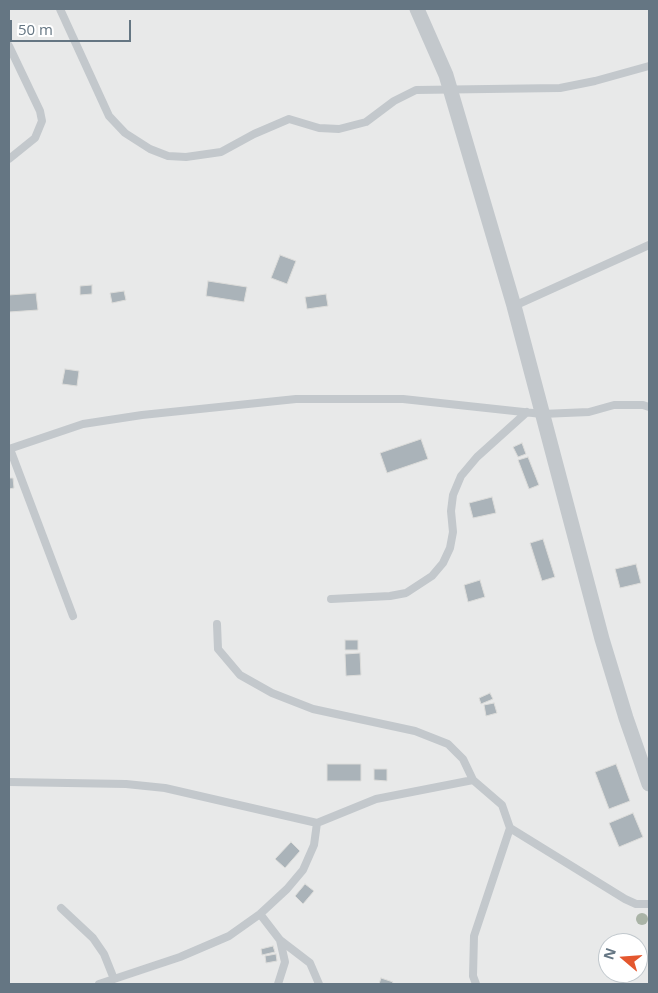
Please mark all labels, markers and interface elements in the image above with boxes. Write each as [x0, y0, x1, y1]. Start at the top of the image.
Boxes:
scale bar [12, 10, 134, 42]
text: 50 m [18, 19, 53, 39]
north arrow [598, 933, 648, 983]
text: N [598, 945, 620, 962]

